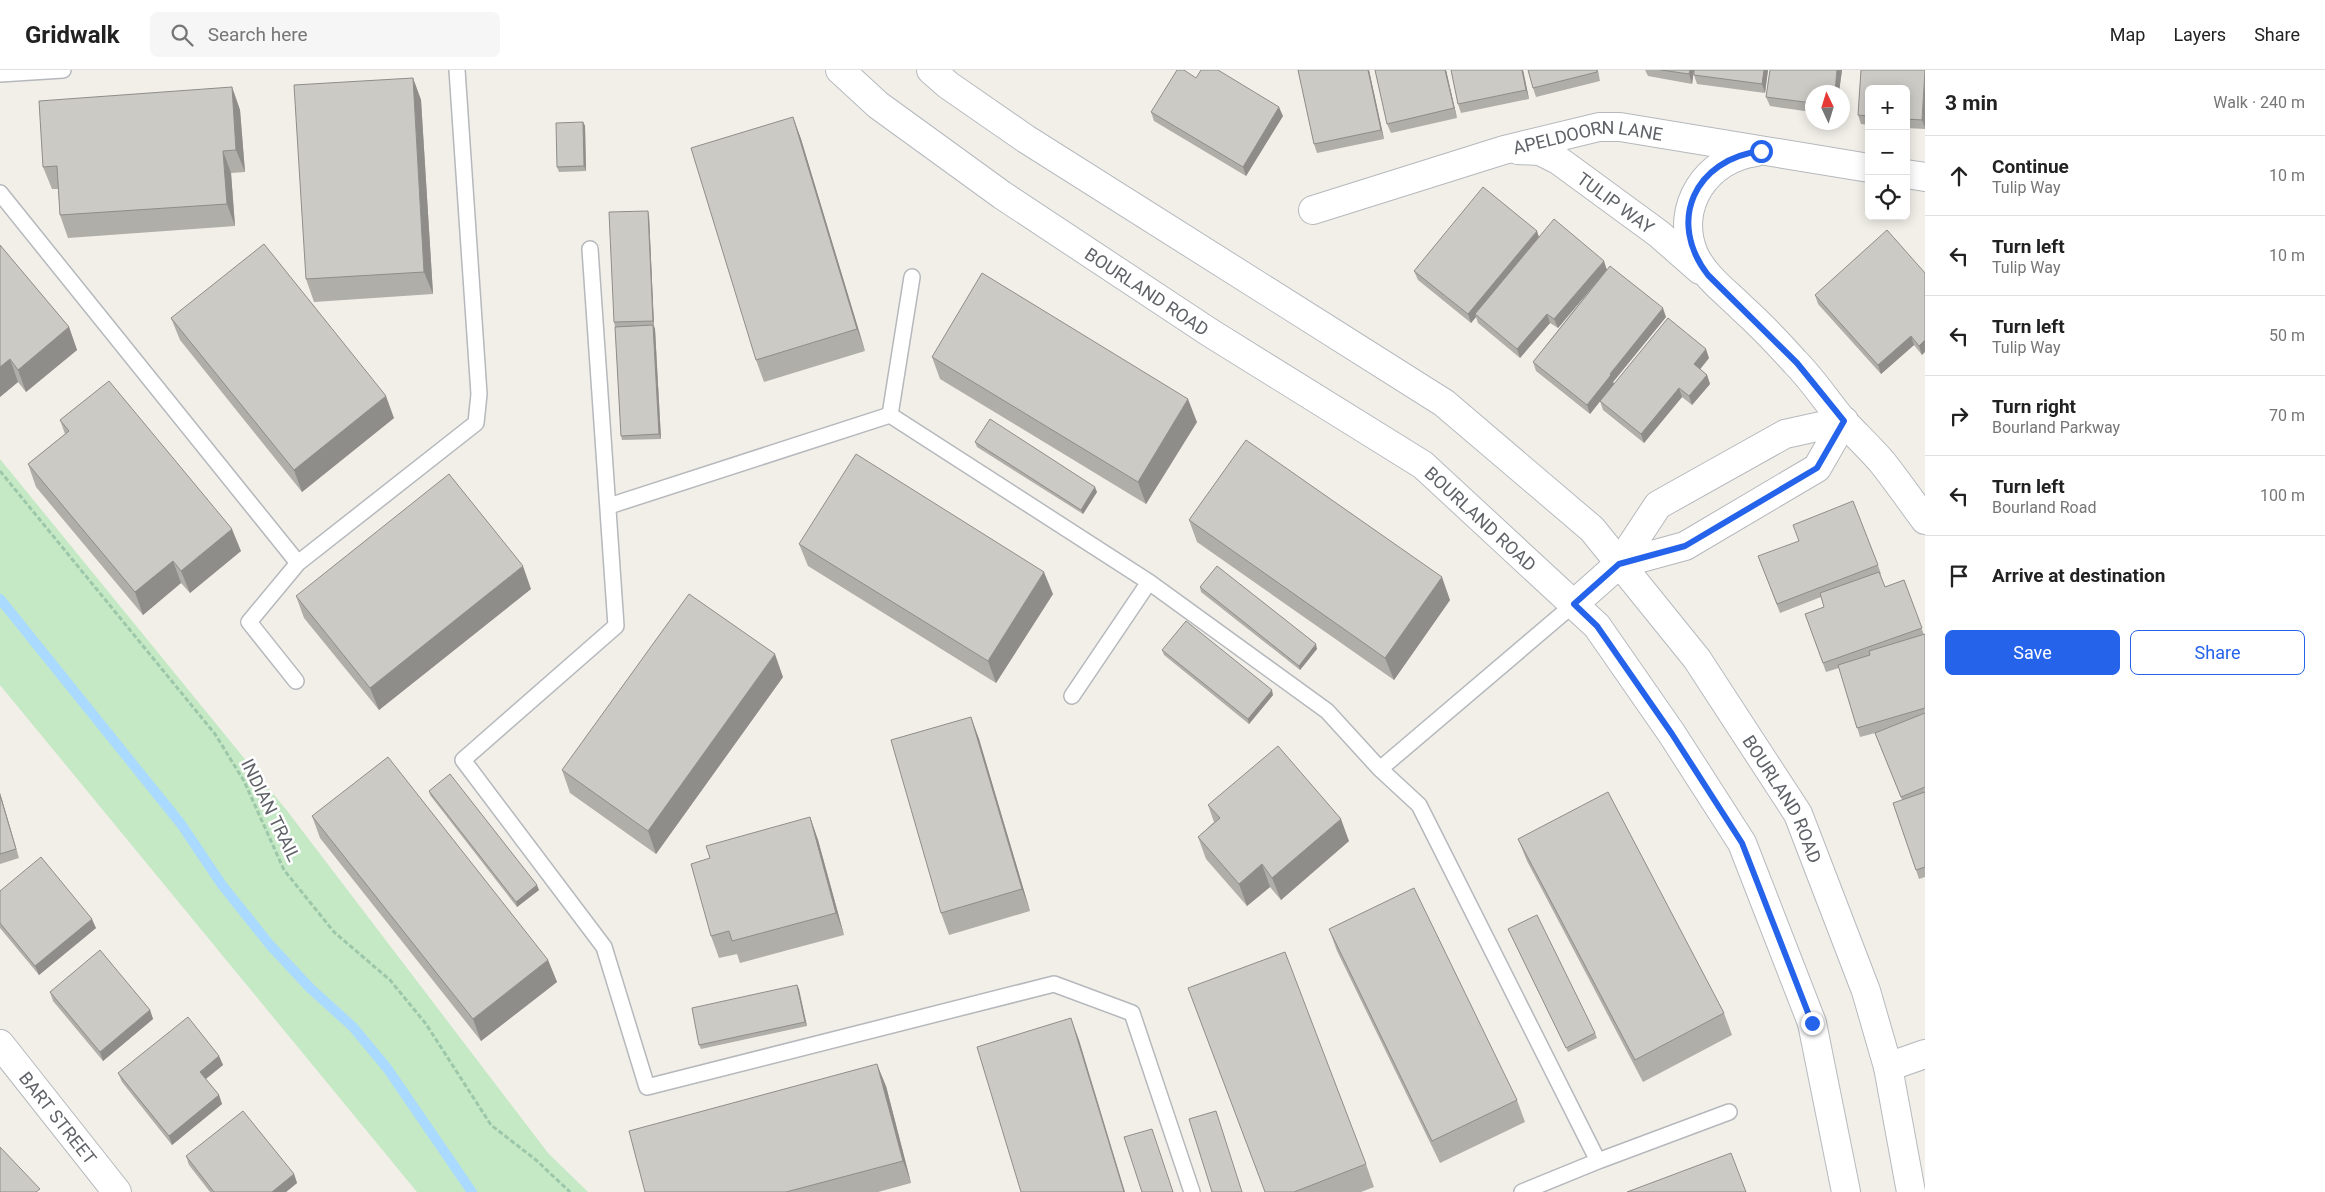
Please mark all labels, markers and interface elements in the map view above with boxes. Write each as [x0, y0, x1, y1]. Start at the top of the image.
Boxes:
search box [150, 12, 500, 57]
text: Gridwalk [25, 21, 120, 49]
icon: search [168, 21, 196, 49]
text: Search here [208, 23, 308, 46]
text: Map [2110, 24, 2145, 45]
text: Layers [2173, 24, 2226, 45]
text: Share [2254, 24, 2300, 45]
north arrow [1805, 85, 1850, 130]
map controls [1865, 85, 1910, 220]
button: + [1865, 85, 1910, 130]
text: 3 min [1945, 91, 1998, 115]
text: Walk · 240 m [2213, 93, 2305, 112]
street label: APELDOORN LANE [1511, 116, 1665, 158]
button: − [1865, 130, 1910, 175]
route start [1750, 140, 1773, 163]
text: Continue [1992, 155, 2069, 178]
icon: ahead [1945, 162, 1973, 190]
text: 10 m [2269, 166, 2305, 185]
street label: TULIP WAY [1573, 167, 1659, 238]
button: locate [1865, 175, 1910, 220]
text: Tulip Way [1992, 178, 2060, 197]
text: Turn left [1992, 235, 2065, 258]
icon: left [1945, 242, 1973, 270]
street label: BOURLAND ROAD [1081, 243, 1213, 340]
text: 10 m [2269, 246, 2305, 265]
text: Tulip Way [1992, 258, 2060, 277]
text: Turn left [1992, 315, 2065, 338]
icon: left [1945, 322, 1973, 350]
text: 50 m [2269, 326, 2305, 345]
text: Tulip Way [1992, 338, 2060, 357]
text: Turn right [1992, 395, 2076, 418]
icon: right [1945, 402, 1973, 430]
text: 70 m [2269, 406, 2305, 425]
text: Bourland Parkway [1992, 418, 2120, 437]
street label: BOURLAND ROAD [1421, 462, 1541, 575]
text: Turn left [1992, 475, 2065, 498]
icon: left [1945, 482, 1973, 510]
text: 100 m [2260, 486, 2305, 505]
text: Bourland Road [1992, 498, 2096, 517]
icon: arrive [1945, 562, 1973, 590]
text: Arrive at destination [1992, 564, 2165, 587]
button: Save [1945, 630, 2120, 675]
button: Share [2130, 630, 2305, 675]
street label: BOURLAND ROAD [1739, 731, 1826, 866]
street label: INDIAN TRAIL [237, 755, 305, 865]
route end [1801, 1012, 1824, 1035]
street label: BART STREET [15, 1067, 101, 1168]

